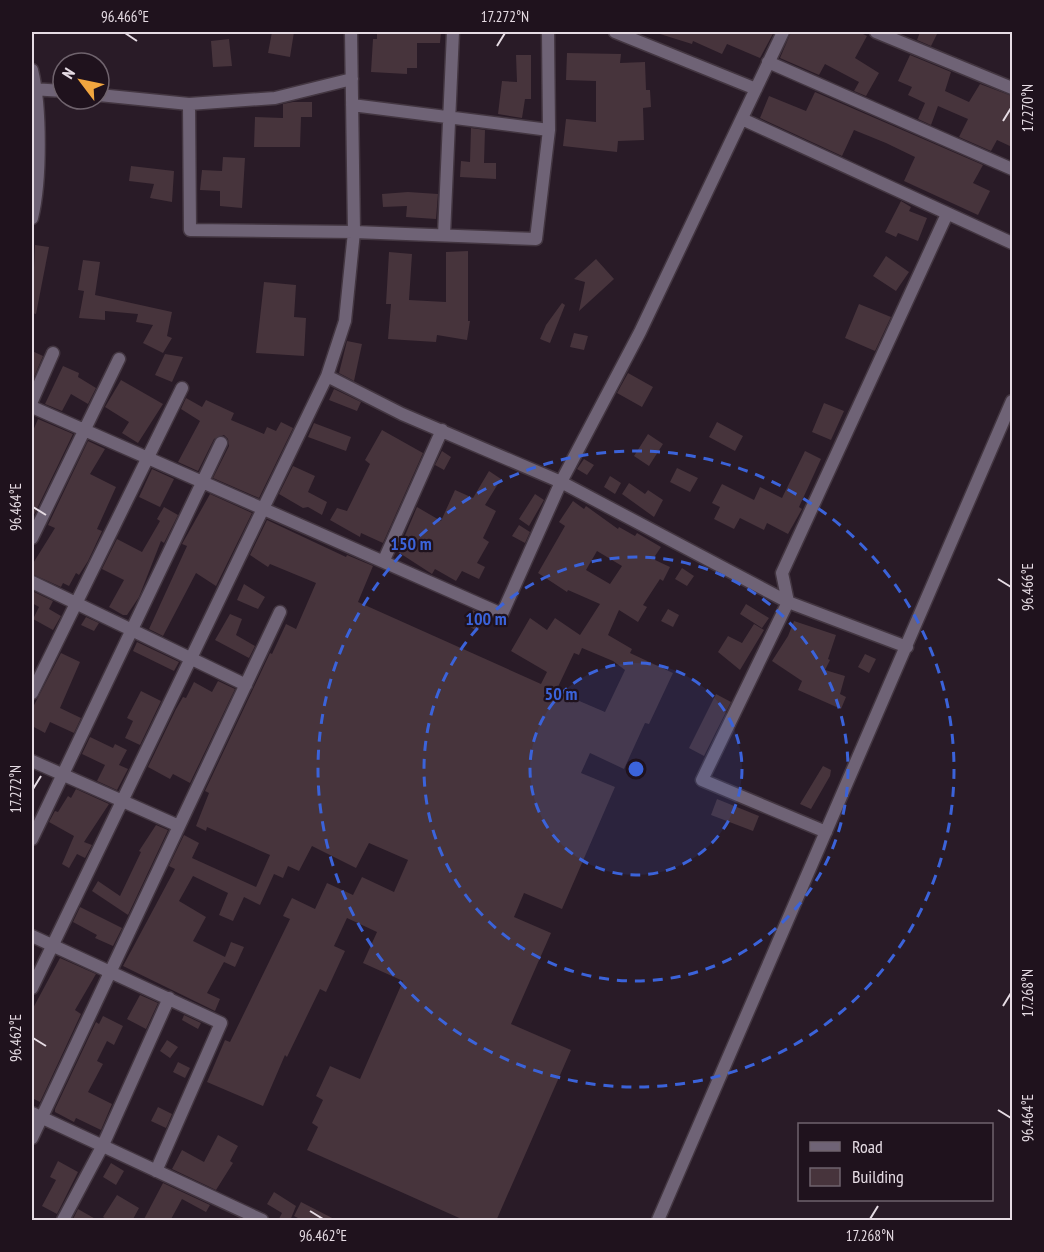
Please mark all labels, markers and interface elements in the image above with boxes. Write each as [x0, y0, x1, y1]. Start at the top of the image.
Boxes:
text: 96.466°E [101, 7, 149, 26]
text: 17.272°N [481, 7, 529, 26]
north arrow [51, 51, 111, 111]
text: N [58, 64, 79, 82]
text: 17.270°N [1018, 84, 1037, 132]
text: 96.464°E [6, 483, 25, 531]
text: 150 m [390, 532, 432, 555]
text: 96.466°E [1018, 563, 1037, 611]
text: 100 m [465, 607, 507, 630]
text: 50 m [545, 682, 577, 705]
centre of rings [626, 759, 646, 779]
text: 17.272°N [6, 765, 25, 813]
text: 17.268°N [1018, 969, 1037, 1017]
text: 96.462°E [6, 1014, 25, 1062]
text: 96.464°E [1018, 1094, 1037, 1142]
legend [798, 1123, 993, 1201]
text: Road [852, 1135, 883, 1158]
text: Building [852, 1165, 904, 1188]
text: 96.462°E [299, 1226, 347, 1245]
text: 17.268°N [846, 1226, 894, 1245]

